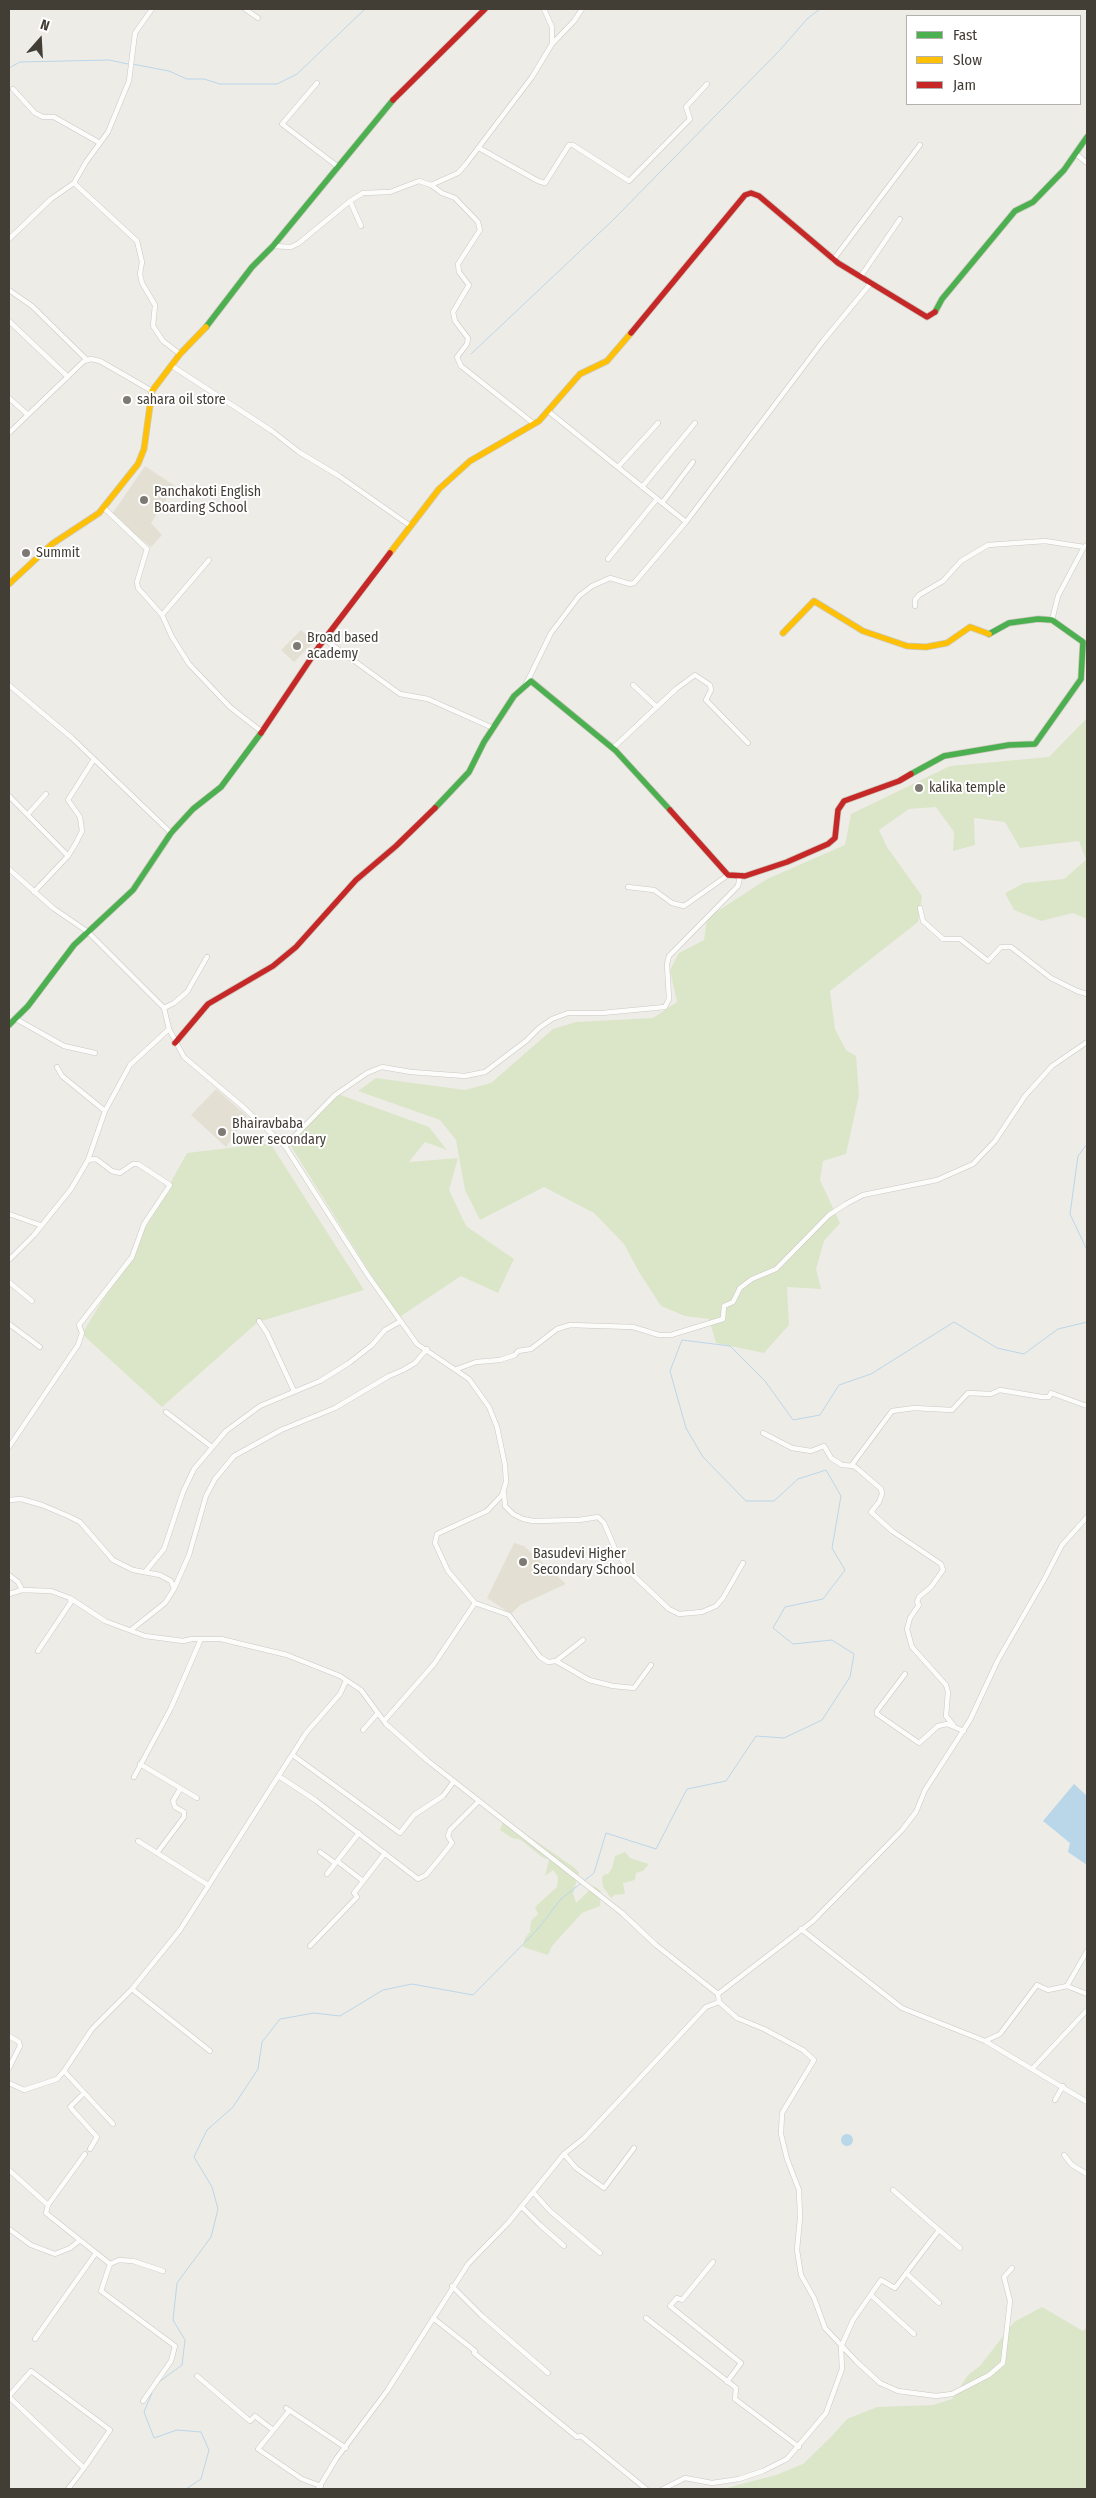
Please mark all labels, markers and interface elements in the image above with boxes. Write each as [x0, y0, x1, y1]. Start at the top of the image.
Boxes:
north arrow [15, 15, 65, 65]
legend [906, 15, 1081, 105]
text: N [38, 16, 52, 35]
text: Fast [953, 26, 977, 44]
text: Slow [953, 51, 982, 69]
text: Jam [953, 76, 976, 94]
place label: sahara oil store [137, 392, 226, 408]
marker: sahara oil store [121, 394, 133, 406]
place label: Panchakoti English Boarding School [154, 484, 261, 516]
marker: Panchakoti English Boarding School [138, 494, 150, 506]
place label: Summit [36, 545, 80, 561]
marker: Summit [20, 547, 32, 559]
place label: Broad based academy [307, 630, 379, 662]
marker: Broad based academy [291, 640, 303, 652]
place label: kalika temple [929, 780, 1006, 796]
marker: kalika temple [913, 782, 925, 794]
place label: Bhairavbaba lower secondary [232, 1116, 326, 1148]
marker: Bhairavbaba lower secondary [216, 1126, 228, 1138]
place label: Basudevi Higher Secondary School [533, 1546, 635, 1578]
marker: Basudevi Higher Secondary School [517, 1556, 529, 1568]

